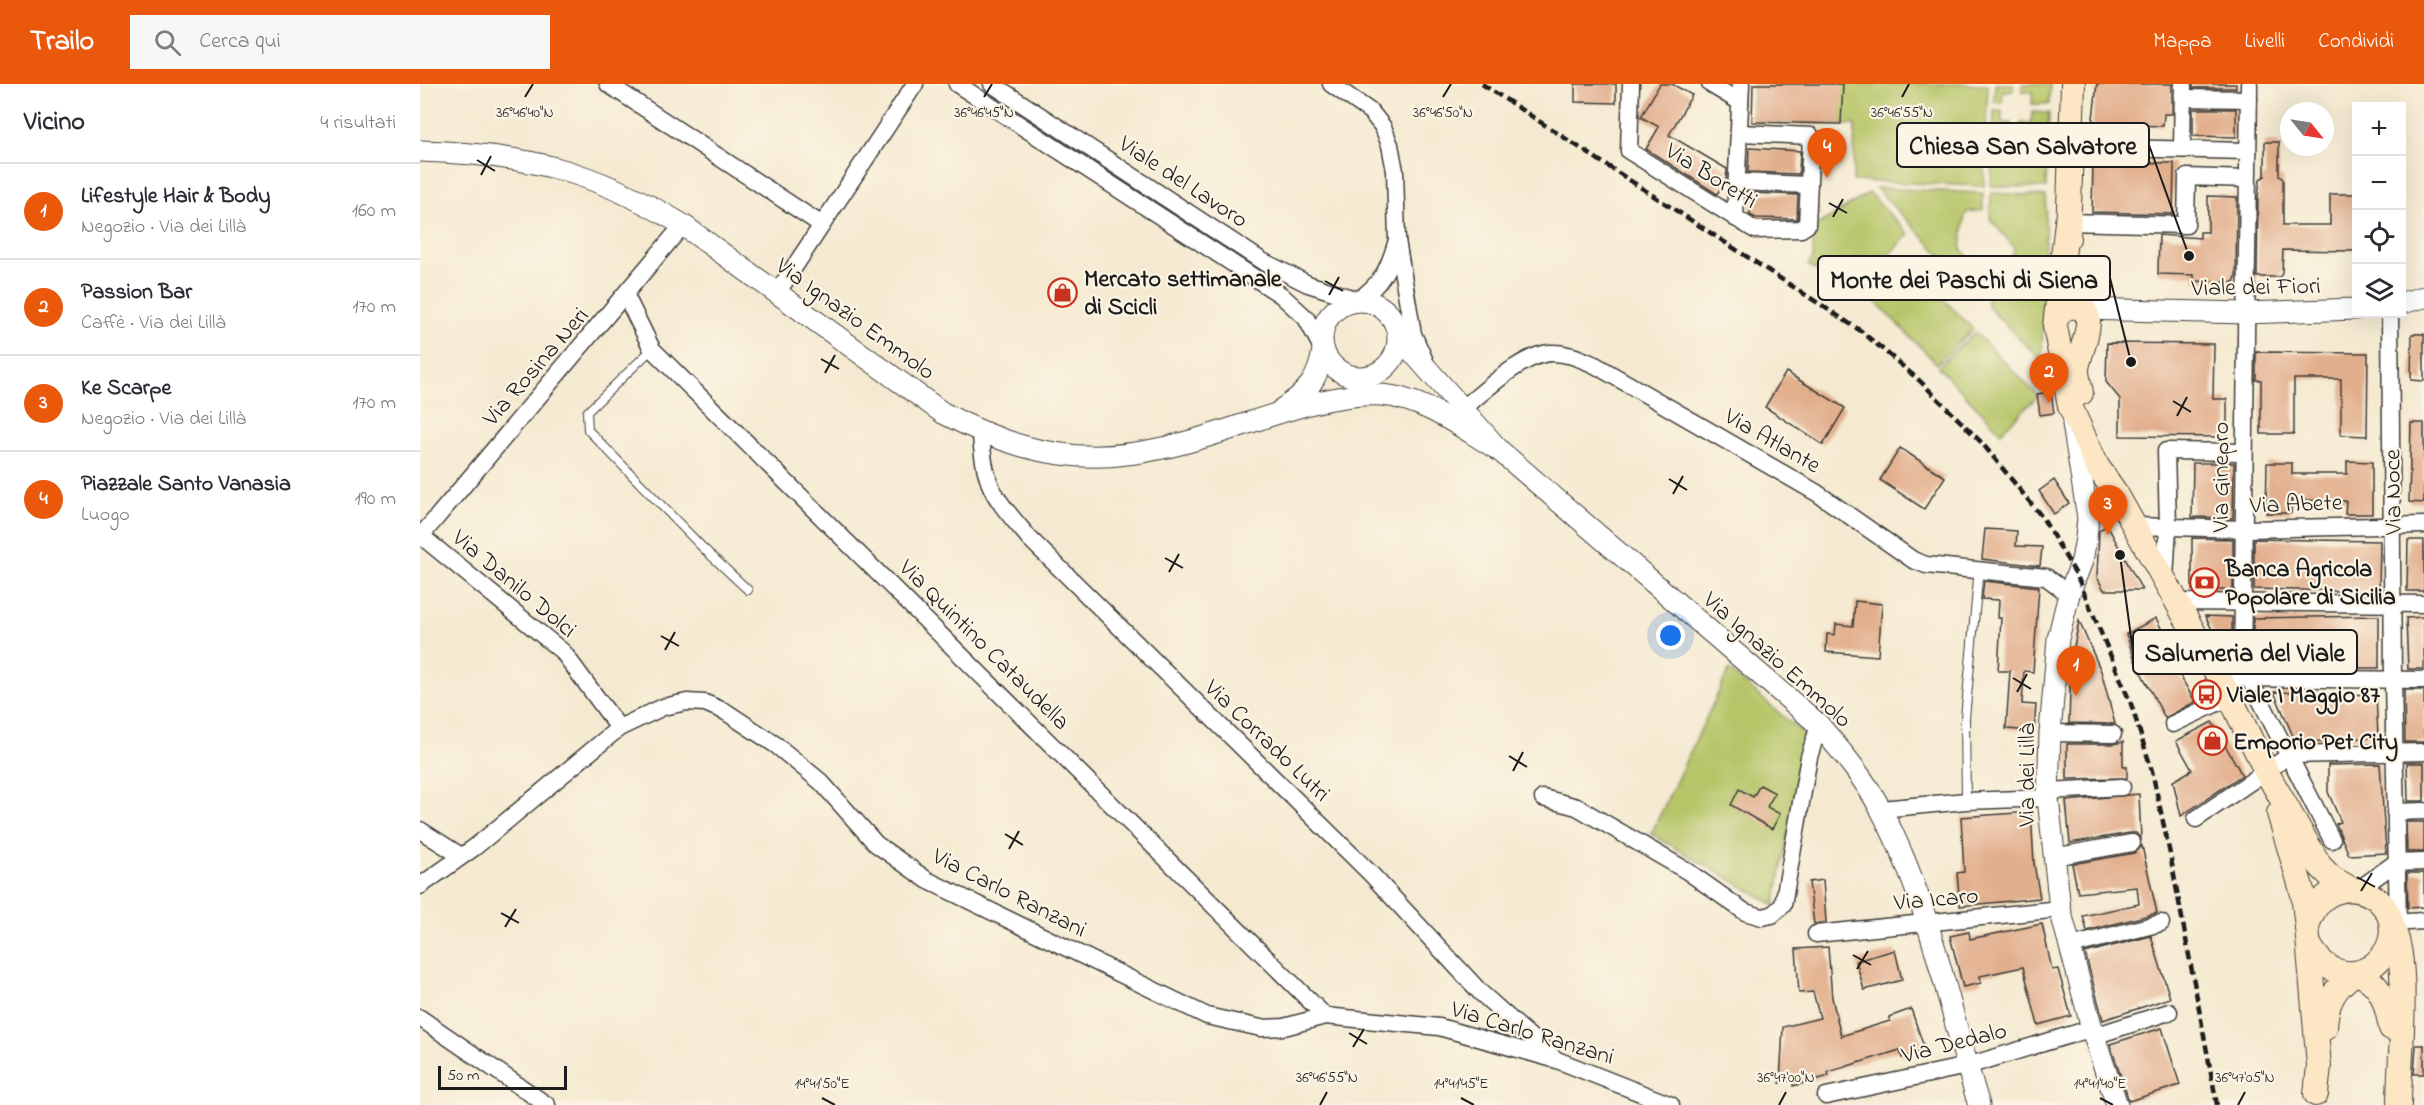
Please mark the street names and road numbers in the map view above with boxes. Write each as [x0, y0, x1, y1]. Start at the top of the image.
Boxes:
street label: Viale del Lavoro [1110, 127, 1254, 238]
street label: Via Boretti [1657, 134, 1764, 219]
street label: Via Ignazio Emmolo [767, 249, 942, 390]
street label: Viale dei Fiori [2190, 270, 2321, 307]
street label: Via Rosina Neri [475, 300, 598, 436]
street label: Via Atlante [1716, 400, 1827, 484]
street label: Via Ginepro [2205, 422, 2240, 533]
street label: Via Noce [2376, 448, 2413, 536]
street label: Via Abete [2248, 486, 2343, 525]
street label: Via Danilo Dolci [443, 522, 583, 648]
street label: Via Quintino Cataudella [889, 551, 1077, 739]
street label: Via Ignazio Emmolo [1693, 584, 1859, 737]
street label: Via Corrado Lutri [1195, 672, 1337, 811]
street label: Via dei Lillà [2011, 723, 2046, 828]
street label: Via Carlo Ranzani [925, 840, 1092, 948]
street label: Via Icaro [1891, 879, 1980, 922]
street label: Via Carlo Ranzani [1445, 993, 1618, 1076]
street label: Via Dedalo [1897, 1014, 2011, 1075]

